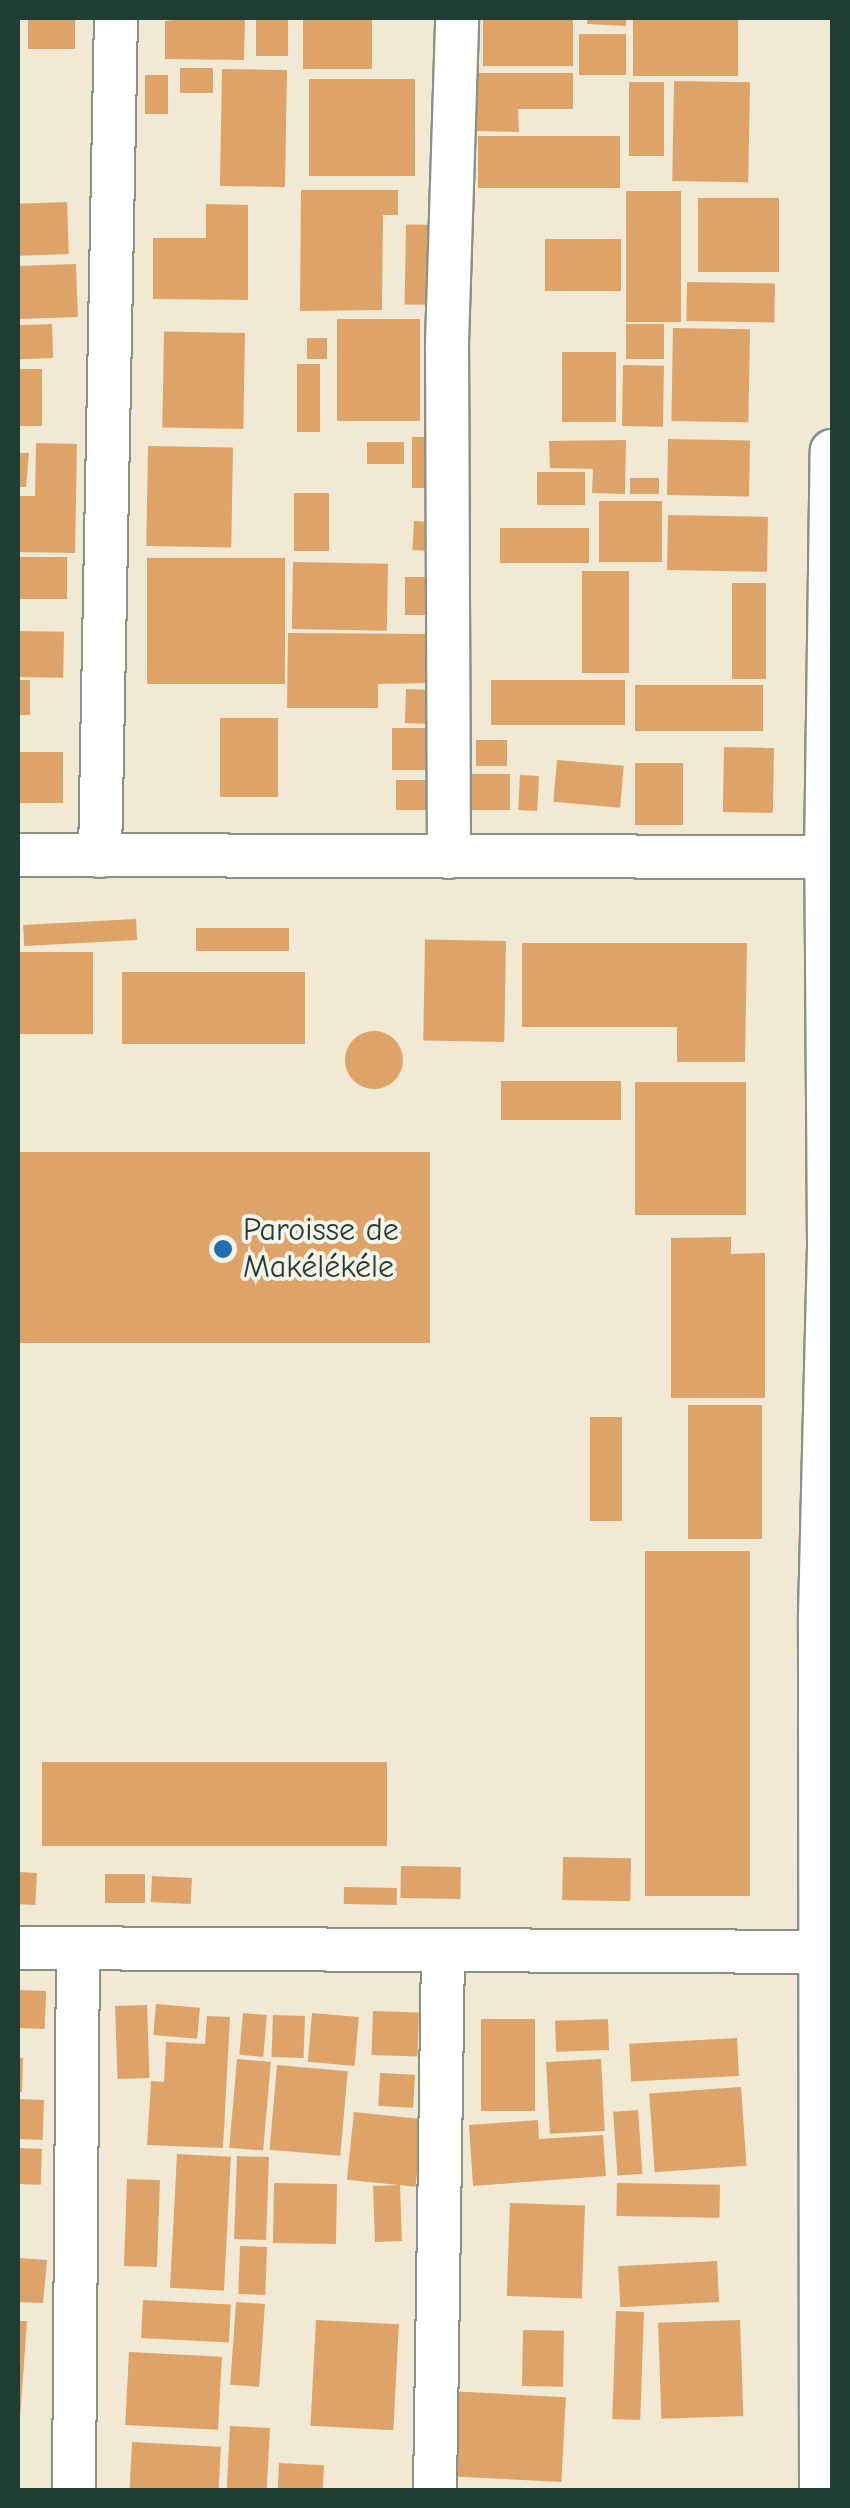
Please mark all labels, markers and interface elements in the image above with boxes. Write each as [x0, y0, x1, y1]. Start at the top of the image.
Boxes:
place label: Paroisse de Makélékéle [243, 1212, 399, 1287]
marker: Paroisse de Makélékéle [212, 1238, 234, 1260]

